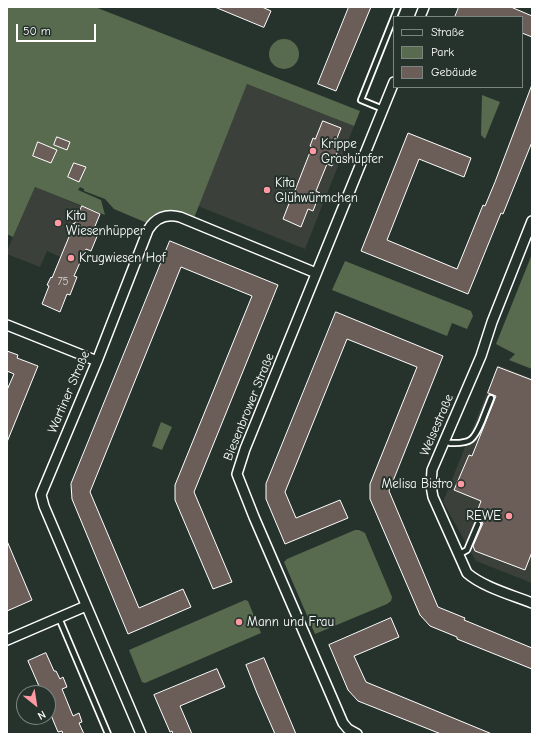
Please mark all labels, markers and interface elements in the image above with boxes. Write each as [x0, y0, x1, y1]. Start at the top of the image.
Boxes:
scale bar [18, 16, 98, 42]
legend [393, 16, 523, 88]
text: 50 m [23, 24, 51, 38]
text: Straße [431, 25, 464, 39]
text: Park [431, 45, 454, 59]
text: Gebäude [431, 65, 477, 79]
place label: Krippe Grashüpfer [321, 136, 383, 167]
marker: Krippe Grashüpfer [308, 146, 318, 156]
place label: Kita Glühwürmchen [275, 175, 358, 206]
marker: Kita Glühwürmchen [262, 185, 272, 195]
place label: Kita Wiesenhüpper [66, 208, 145, 239]
marker: Kita Wiesenhüpper [53, 218, 63, 228]
place label: Krugwiesen Hof [79, 250, 165, 266]
marker: Krugwiesen Hof [66, 253, 76, 263]
house number: 75 [57, 275, 69, 289]
street label: Wartiner Straße [45, 348, 93, 436]
street label: Biesenbrower Straße [220, 351, 278, 463]
street label: Welsestraße [417, 392, 457, 458]
place label: Melisa Bistro [381, 476, 453, 492]
marker: Melisa Bistro [456, 479, 466, 489]
place label: REWE [466, 508, 501, 524]
marker: REWE [504, 511, 514, 521]
place label: Mann und Frau [247, 614, 334, 630]
marker: Mann und Frau [234, 617, 244, 627]
north arrow [16, 685, 56, 725]
text: N [35, 708, 48, 722]

